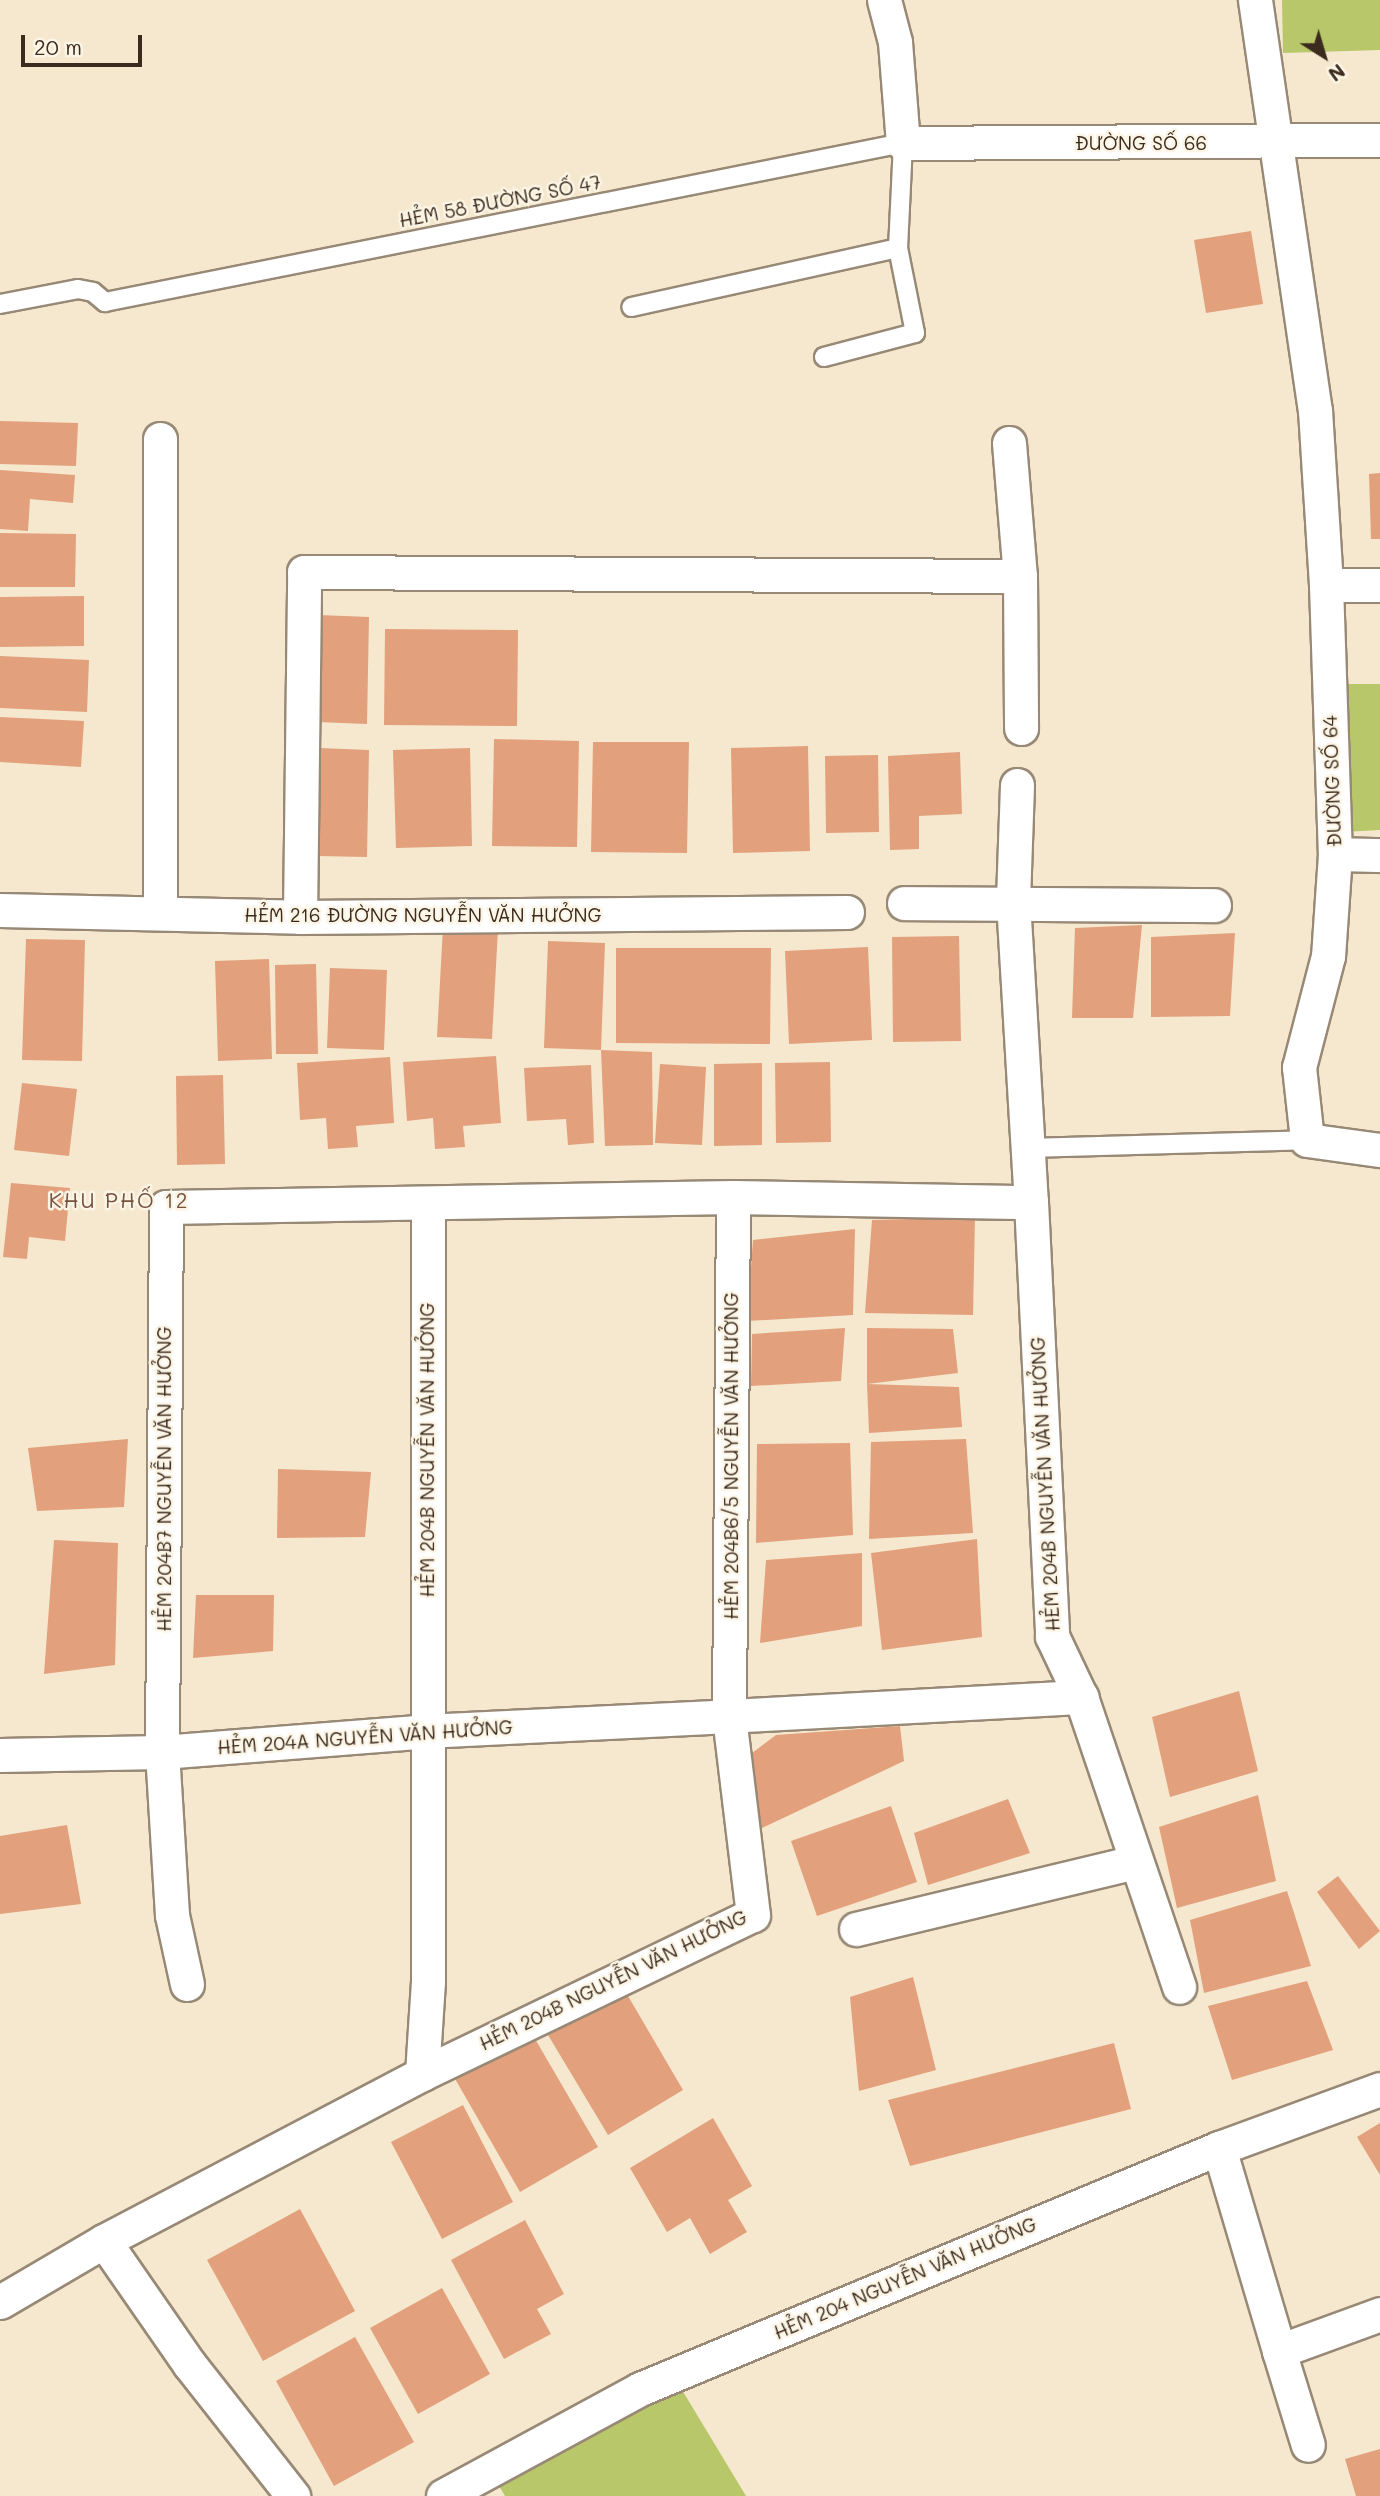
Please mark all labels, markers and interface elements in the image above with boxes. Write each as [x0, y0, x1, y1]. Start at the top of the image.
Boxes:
scale bar [24, 21, 145, 65]
north arrow [1289, 21, 1359, 91]
text: 20 m [34, 33, 82, 60]
text: N [1324, 59, 1350, 87]
street label: ĐƯỜNG SỐ 66 [1075, 132, 1207, 154]
street label: HẺM 58 ĐƯỜNG SỐ 47 [397, 170, 603, 232]
street label: ĐƯỜNG SỐ 64 [1318, 715, 1346, 847]
street label: HẺM 216 ĐƯỜNG NGUYỄN VĂN HƯỞNG [244, 904, 602, 926]
district label: KHU PHỐ 12 [50, 1187, 188, 1213]
street label: HẺM 204B6/5 NGUYỄN VĂN HƯỞNG [720, 1292, 742, 1620]
street label: HẺM 204B NGUYỄN VĂN HƯỞNG [416, 1303, 438, 1597]
street label: HẺM 204B7 NGUYỄN VĂN HƯỞNG [153, 1326, 175, 1632]
street label: HẺM 204B NGUYỄN VĂN HƯỞNG [1026, 1336, 1064, 1632]
street label: HẺM 204A NGUYỄN VĂN HƯỞNG [216, 1715, 514, 1759]
street label: HẺM 204B NGUYỄN VĂN HƯỞNG [476, 1905, 750, 2055]
street label: HẺM 204 NGUYỄN VĂN HƯỞNG [770, 2212, 1040, 2344]

